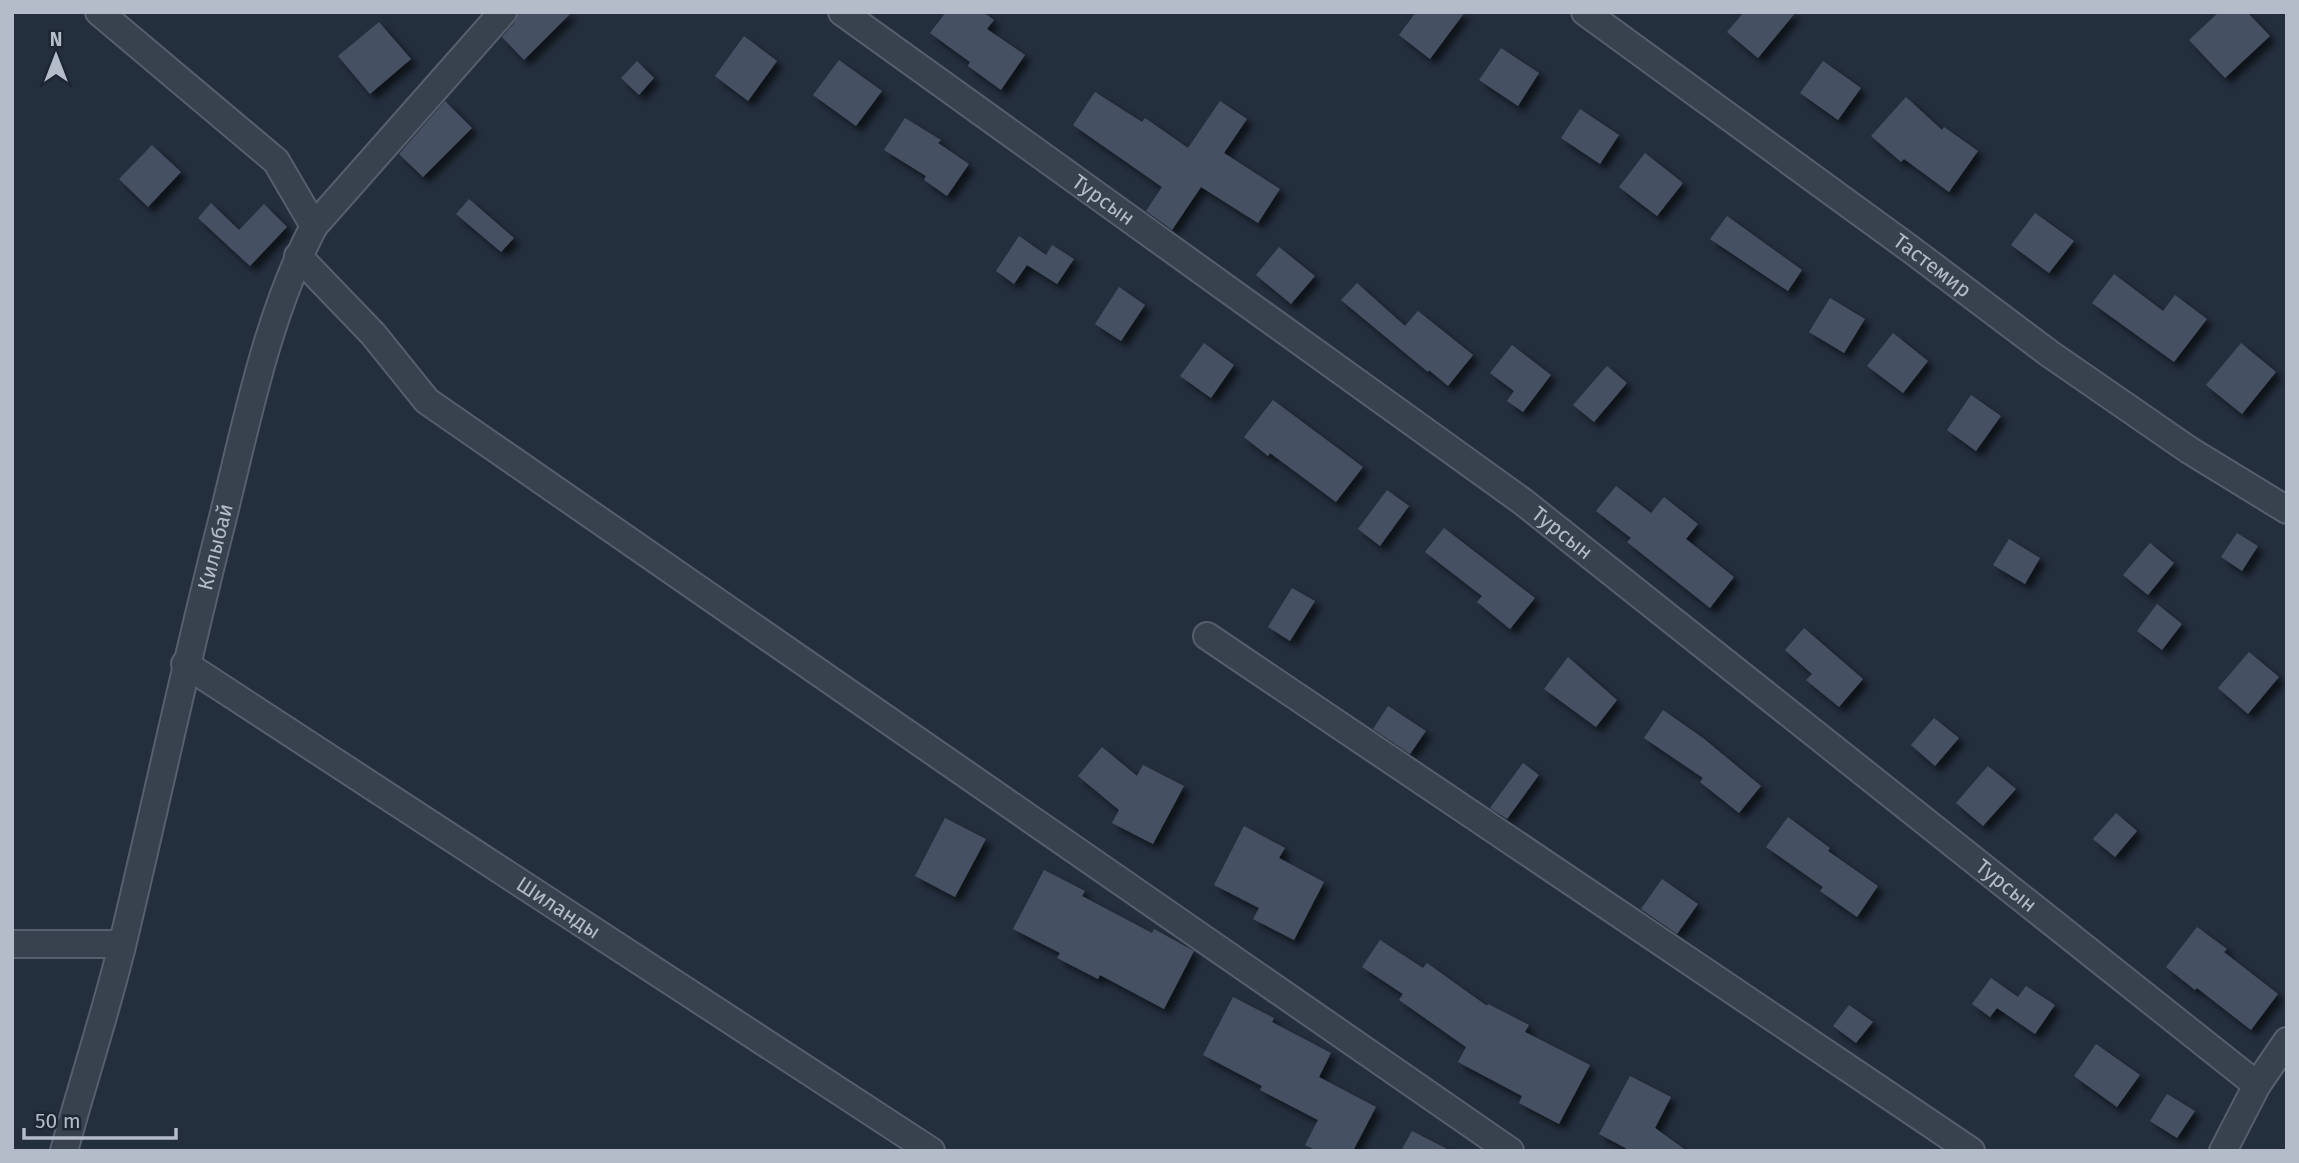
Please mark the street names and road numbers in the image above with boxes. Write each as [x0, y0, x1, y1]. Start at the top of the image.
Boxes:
street label: Турсын [1067, 169, 1140, 231]
street label: Тастемир [1888, 228, 1976, 303]
street label: Килыбай [192, 501, 239, 593]
street label: Турсын [1526, 501, 1598, 565]
street label: Турсын [1970, 854, 2042, 918]
street label: Шиланды [512, 871, 605, 945]

